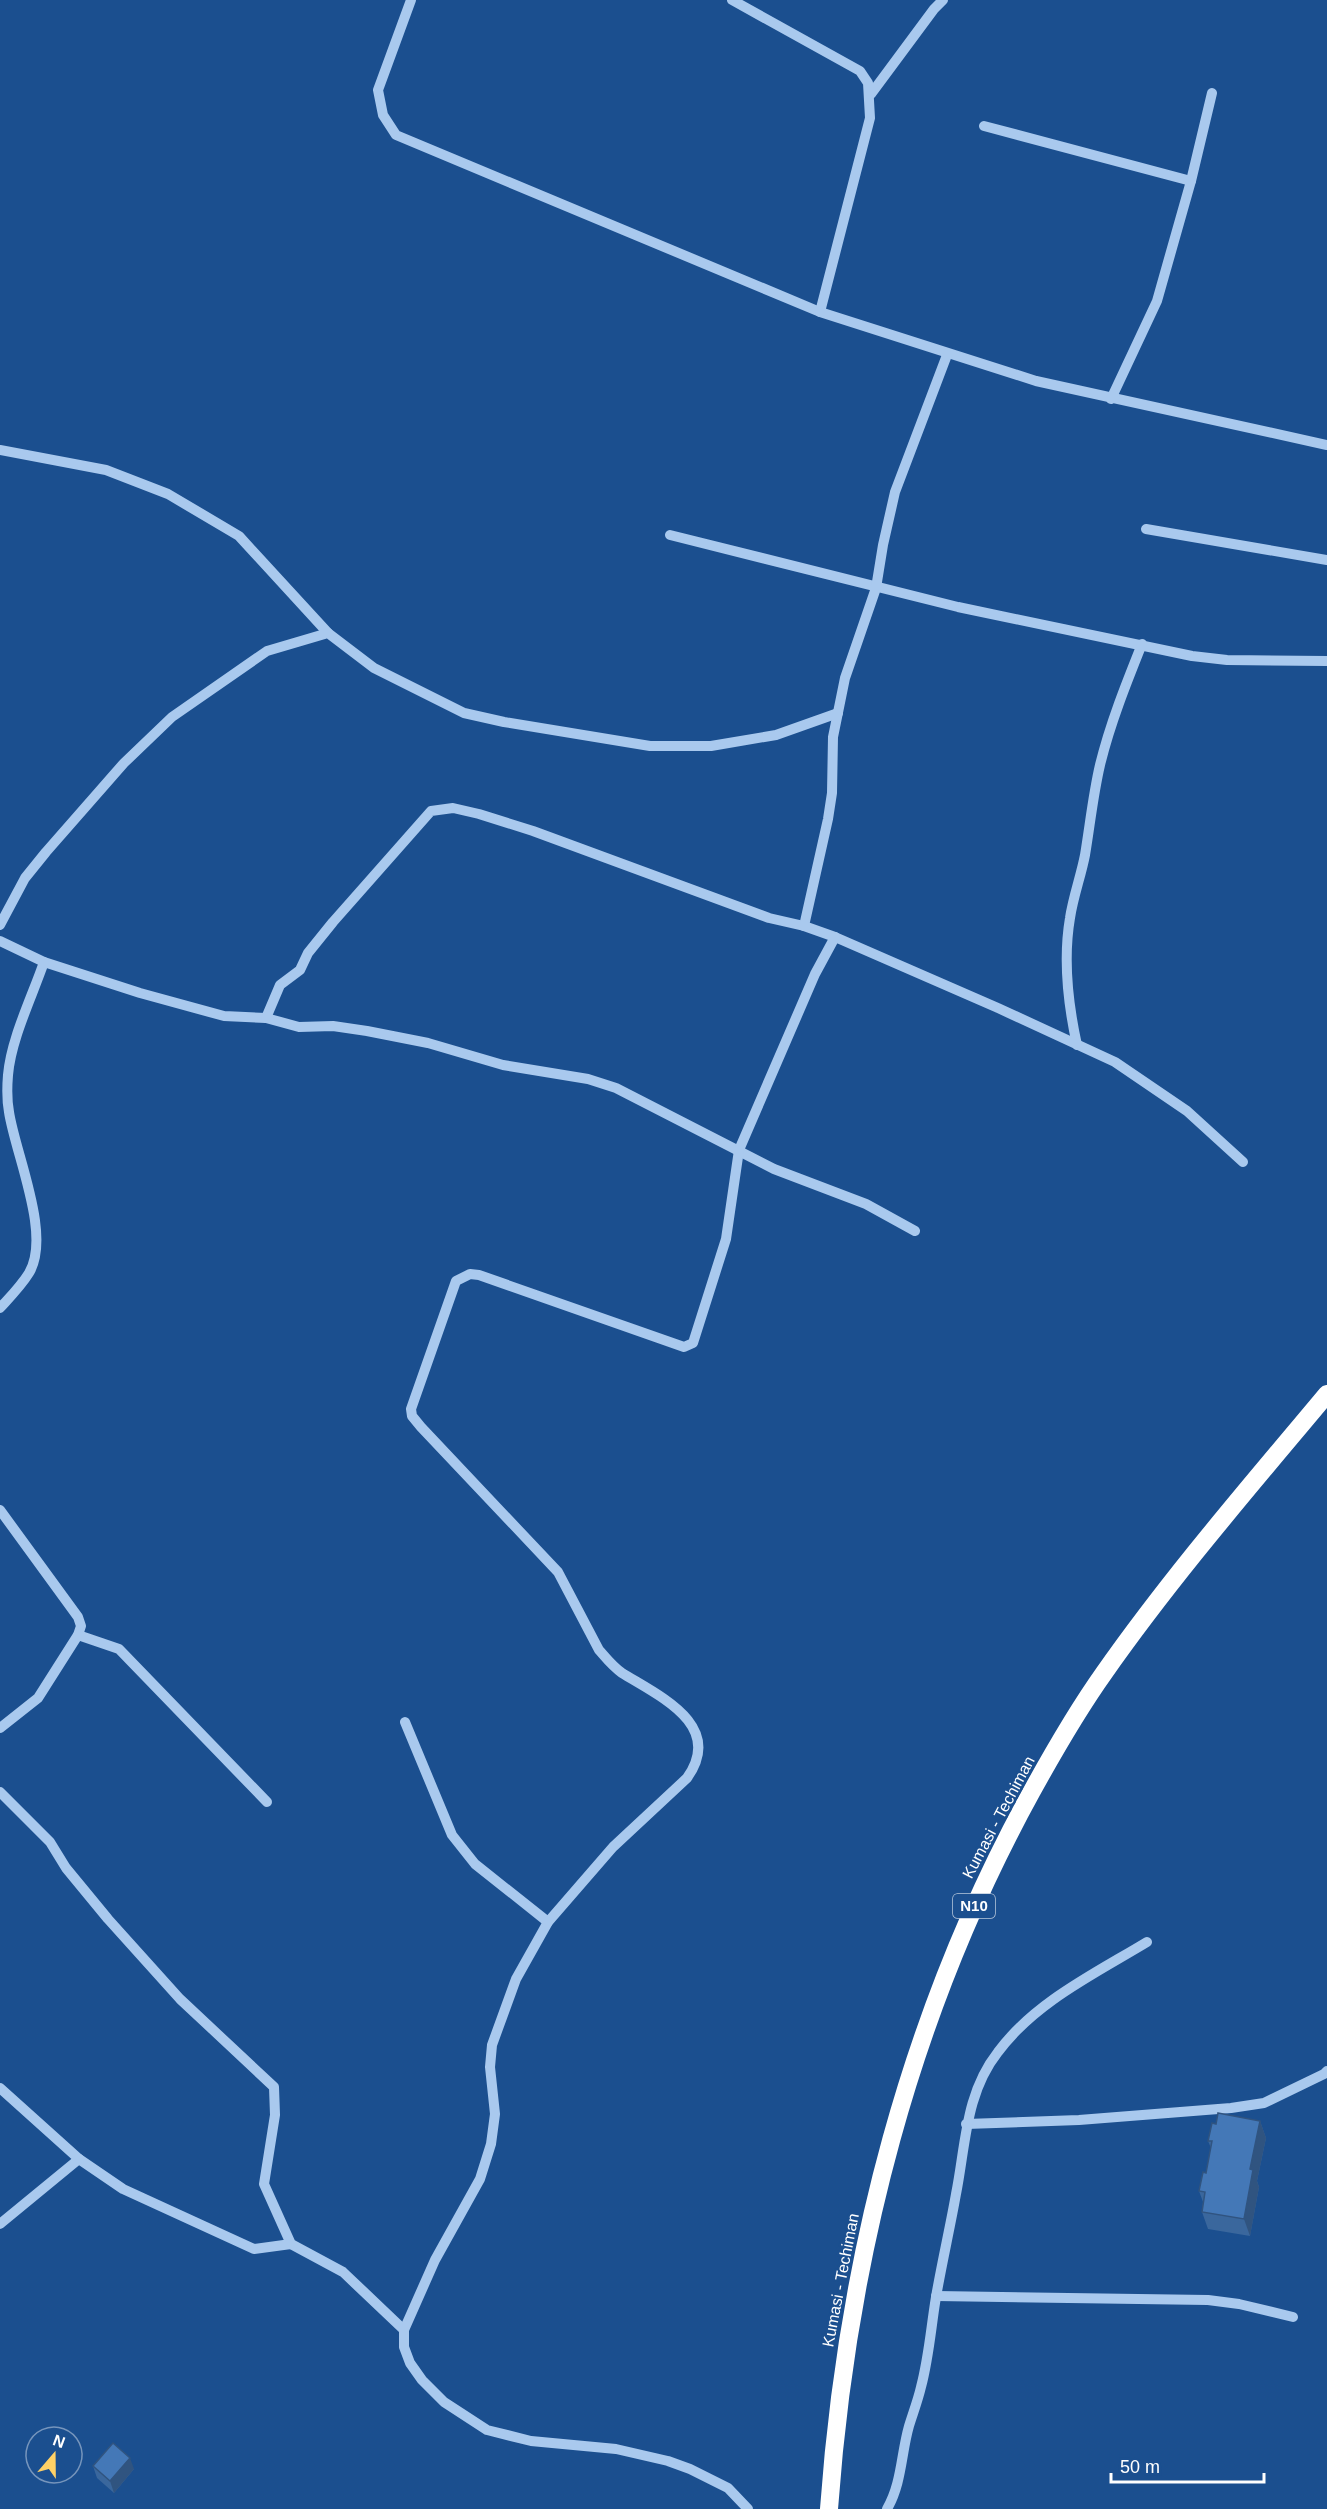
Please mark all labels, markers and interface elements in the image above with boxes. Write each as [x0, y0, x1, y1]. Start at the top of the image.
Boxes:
street label: Kumasi - Techiman [959, 1753, 1038, 1881]
road number: N10 [953, 1894, 995, 1918]
street label: Kumasi - Techiman [819, 2212, 862, 2348]
north arrow [24, 2425, 84, 2485]
text: N [51, 2431, 67, 2451]
scale bar [1111, 2446, 1264, 2484]
text: 50 m [1120, 2457, 1160, 2477]

